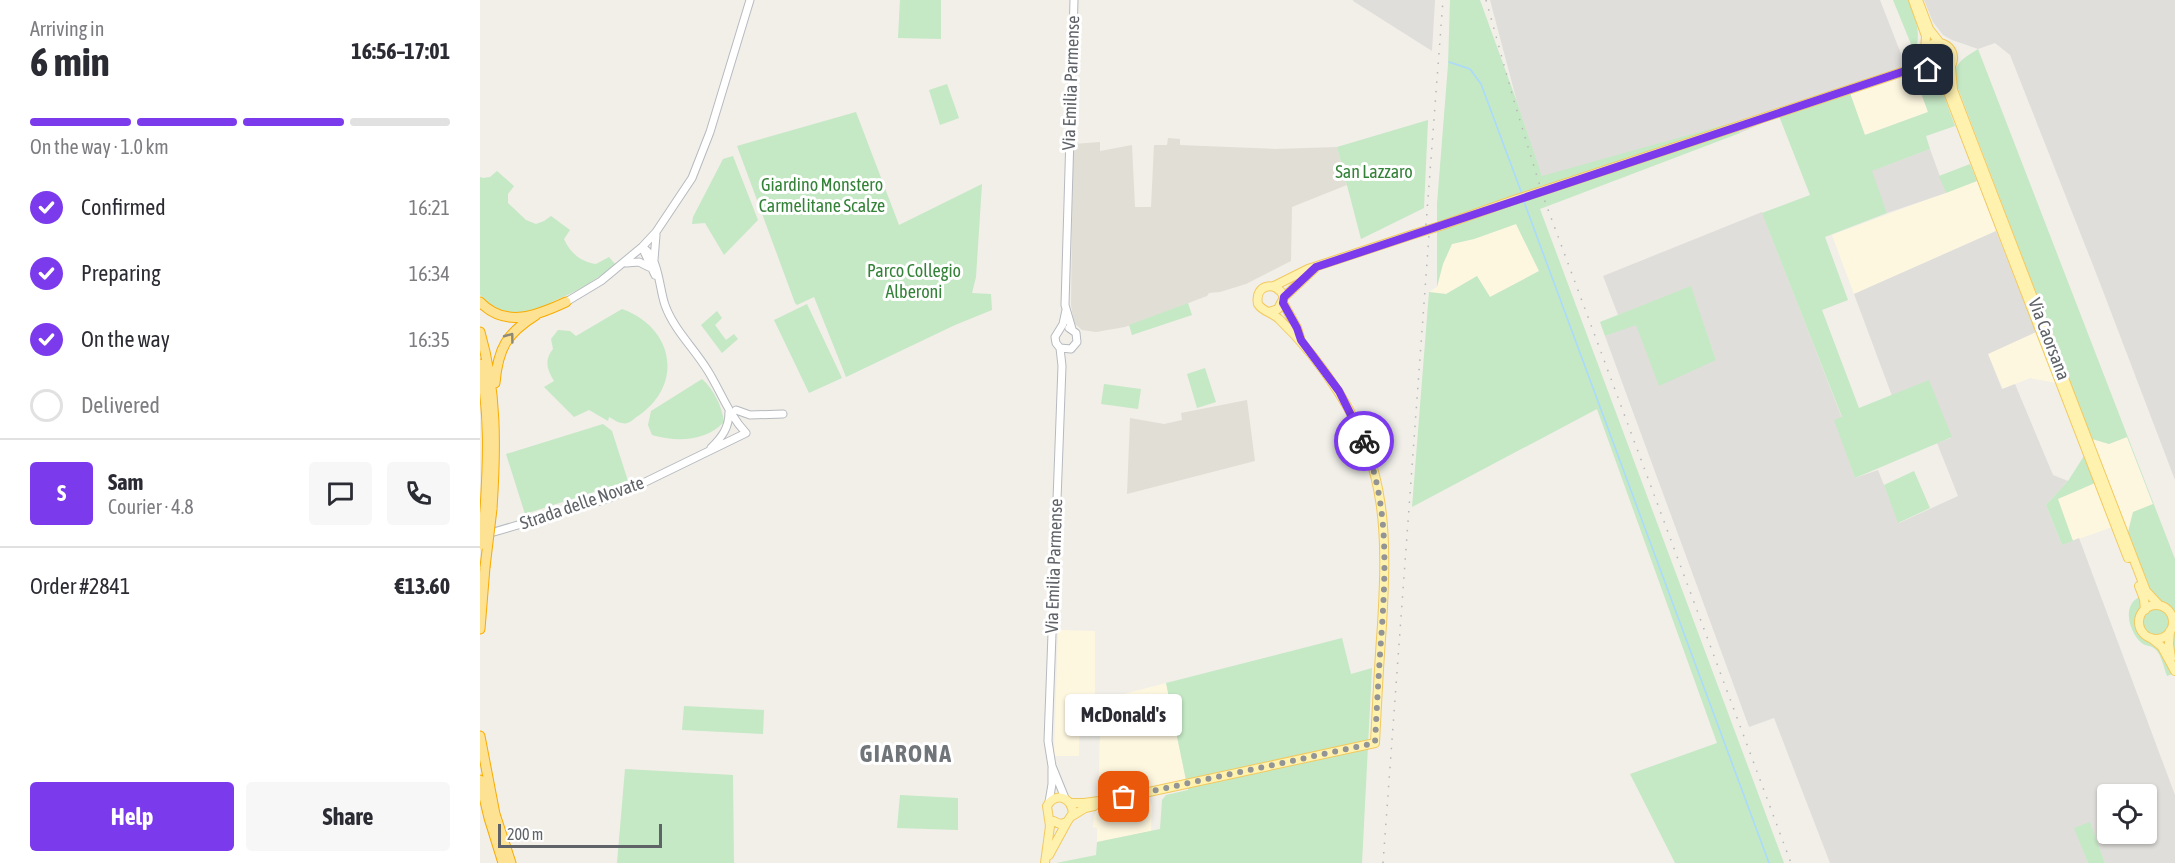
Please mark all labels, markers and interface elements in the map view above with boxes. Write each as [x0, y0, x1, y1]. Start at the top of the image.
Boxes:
street label: Via Emilia Parmense [1058, 15, 1083, 151]
text: Arriving in [30, 17, 104, 40]
text: 16:56–17:01 [351, 38, 450, 64]
text: 6 min [30, 40, 110, 84]
pin [1902, 44, 1953, 95]
icon: home [1911, 53, 1944, 86]
text: On the way · 1.0 km [30, 135, 169, 158]
park label: San Lazzaro [1335, 161, 1413, 182]
park label: Giardino Monstero Carmelitane Scalze [759, 174, 885, 216]
icon: check [30, 191, 63, 224]
text: Confirmed [81, 194, 166, 220]
text: 16:21 [409, 196, 450, 219]
icon: check [30, 257, 63, 290]
text: Preparing [81, 260, 161, 286]
park label: Parco Collegio Alberoni [867, 260, 961, 302]
text: 16:34 [409, 262, 450, 285]
street label: Via Caorsana [2024, 295, 2075, 383]
icon: check [30, 323, 63, 356]
text: On the way [81, 326, 170, 352]
text: 16:35 [409, 328, 450, 351]
one-way arrow [503, 333, 514, 344]
text: Delivered [81, 392, 160, 418]
courier [1334, 411, 1394, 471]
icon: bike [1348, 425, 1381, 458]
button: chat [309, 462, 372, 525]
button: phone [387, 462, 450, 525]
text: Sam [108, 469, 143, 495]
street label: Strada delle Novate [517, 471, 647, 534]
text: S [57, 480, 66, 506]
text: Courier · 4.8 [108, 495, 194, 518]
street label: Via Emilia Parmense [1041, 498, 1066, 634]
text: Order #2841 [30, 573, 130, 599]
text: €13.60 [395, 573, 450, 599]
callout: McDonald's [1066, 695, 1182, 737]
text: McDonald's [1081, 703, 1166, 726]
district label: GIARONA [860, 740, 952, 767]
pin [1098, 771, 1149, 822]
icon: bag [1107, 780, 1140, 813]
button: Help [30, 782, 234, 851]
button: Share [246, 782, 450, 851]
map controls [2097, 784, 2157, 844]
button: locate [2097, 784, 2157, 844]
scale bar [498, 821, 662, 848]
text: 200 m [507, 825, 543, 843]

